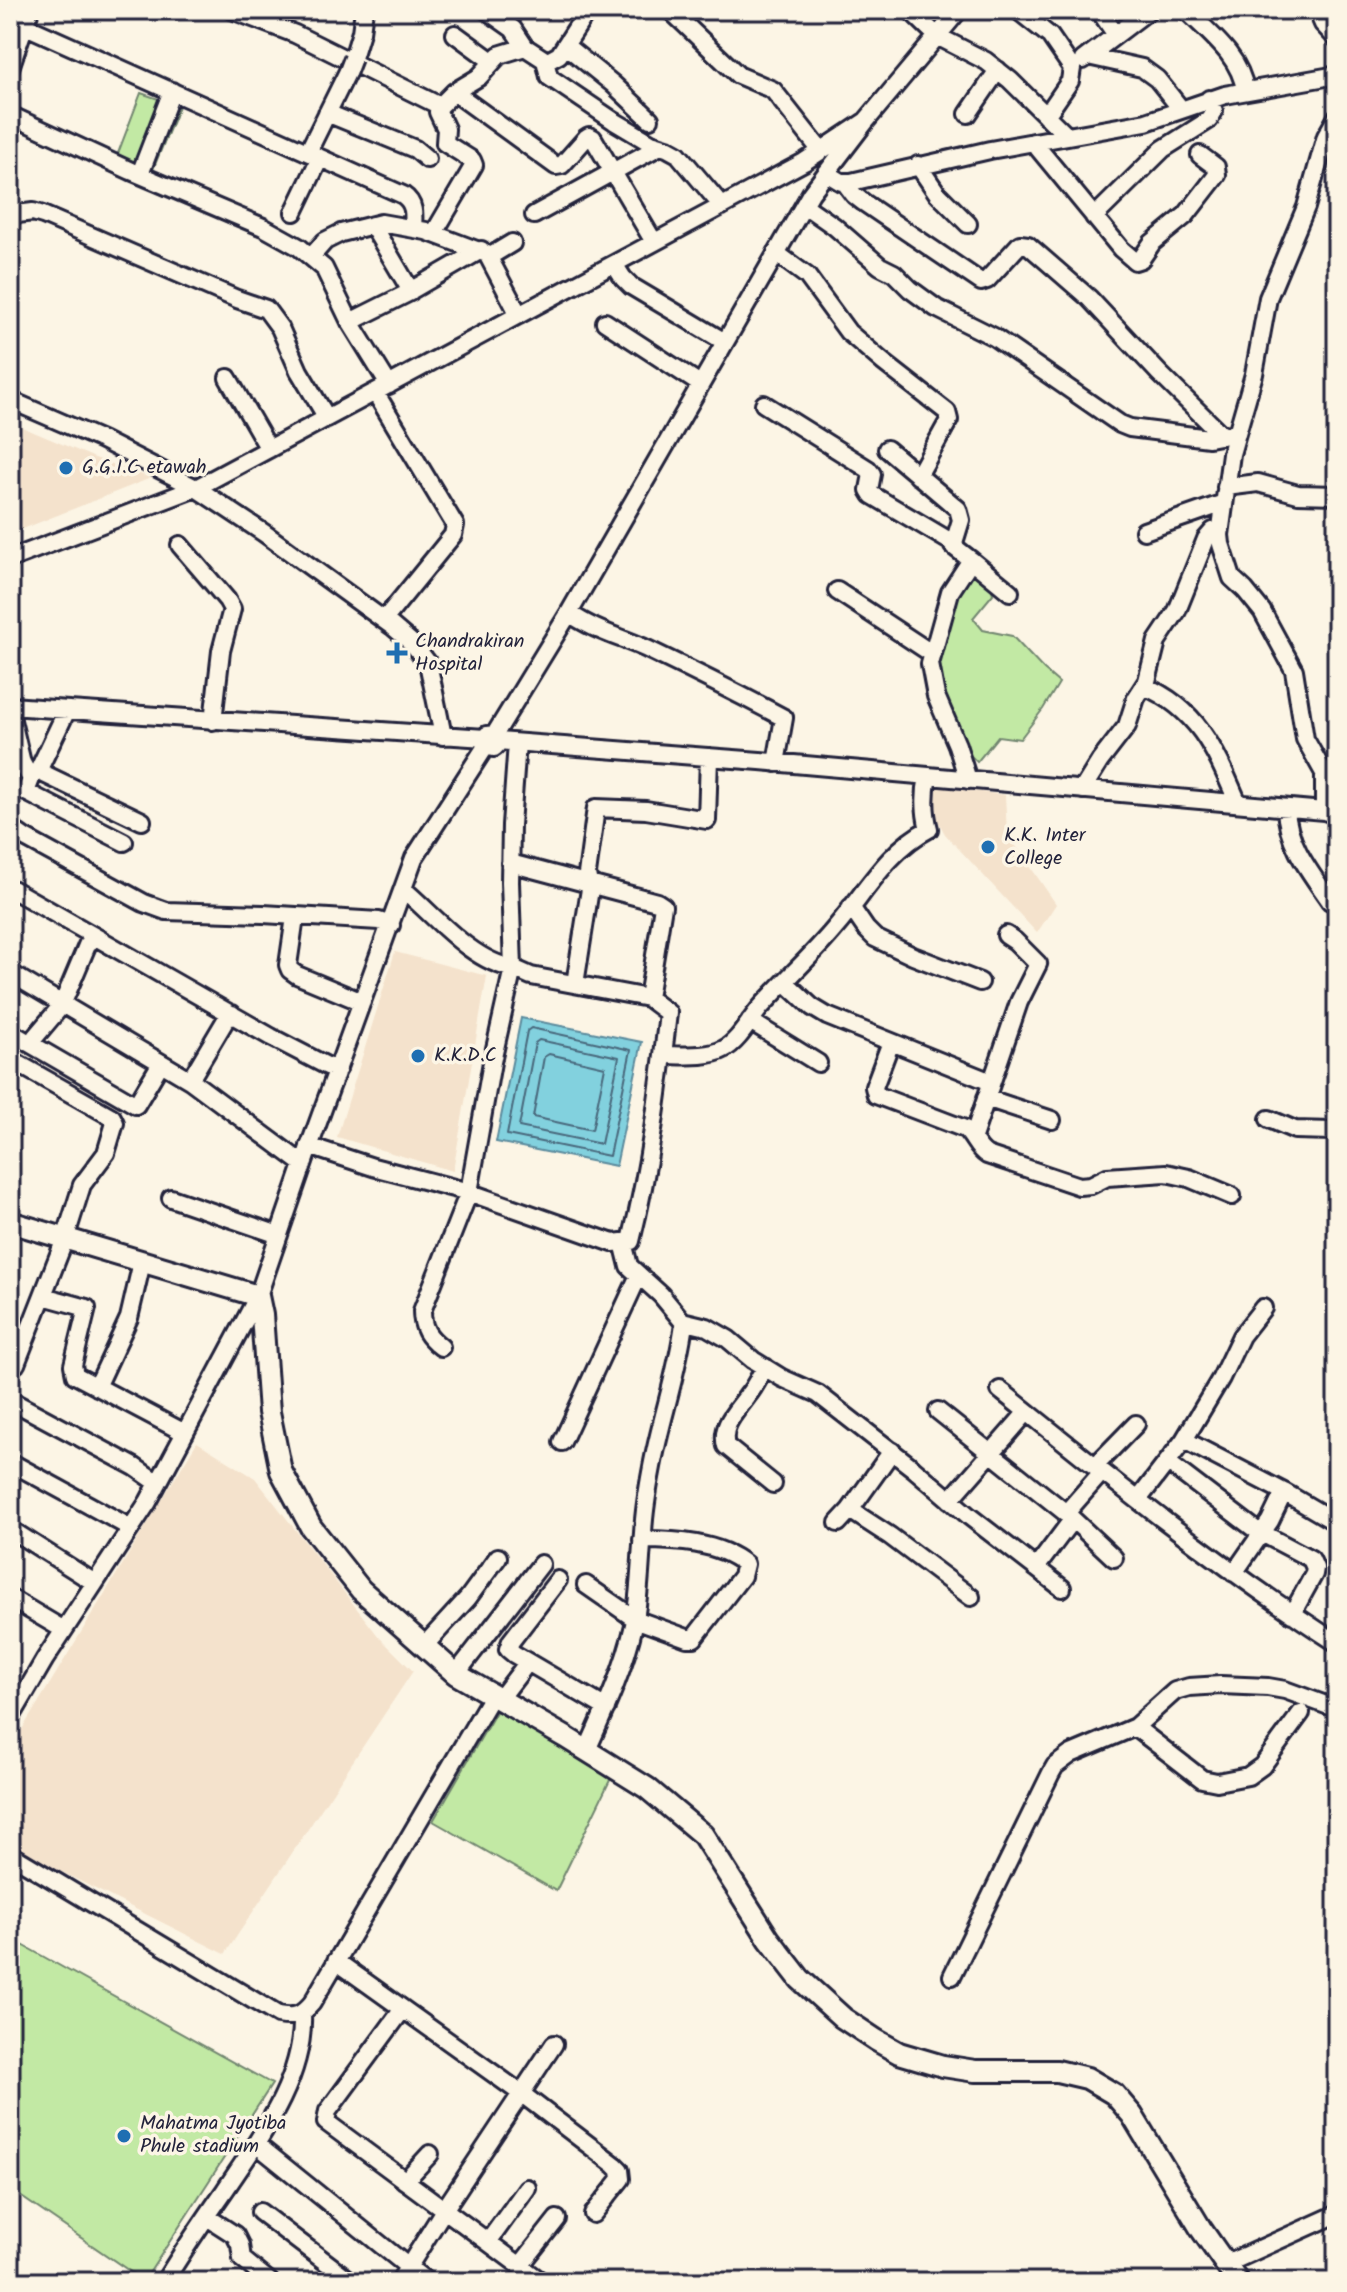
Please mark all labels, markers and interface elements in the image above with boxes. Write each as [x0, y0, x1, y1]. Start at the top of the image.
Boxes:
place label: G.G.I.C etawah [82, 452, 207, 484]
marker: G.G.I.C etawah [57, 459, 75, 477]
place label: Chandrakiran Hospital [415, 626, 525, 681]
marker: Chandrakiran Hospital [386, 642, 408, 664]
place label: K.K. Inter College [1004, 820, 1087, 875]
marker: K.K. Inter College [979, 838, 997, 856]
place label: K.K.D.C [434, 1040, 497, 1072]
marker: K.K.D.C [409, 1047, 427, 1065]
place label: Mahatma Jyotiba Phule stadium [140, 2108, 287, 2163]
marker: Mahatma Jyotiba Phule stadium [115, 2127, 133, 2145]

